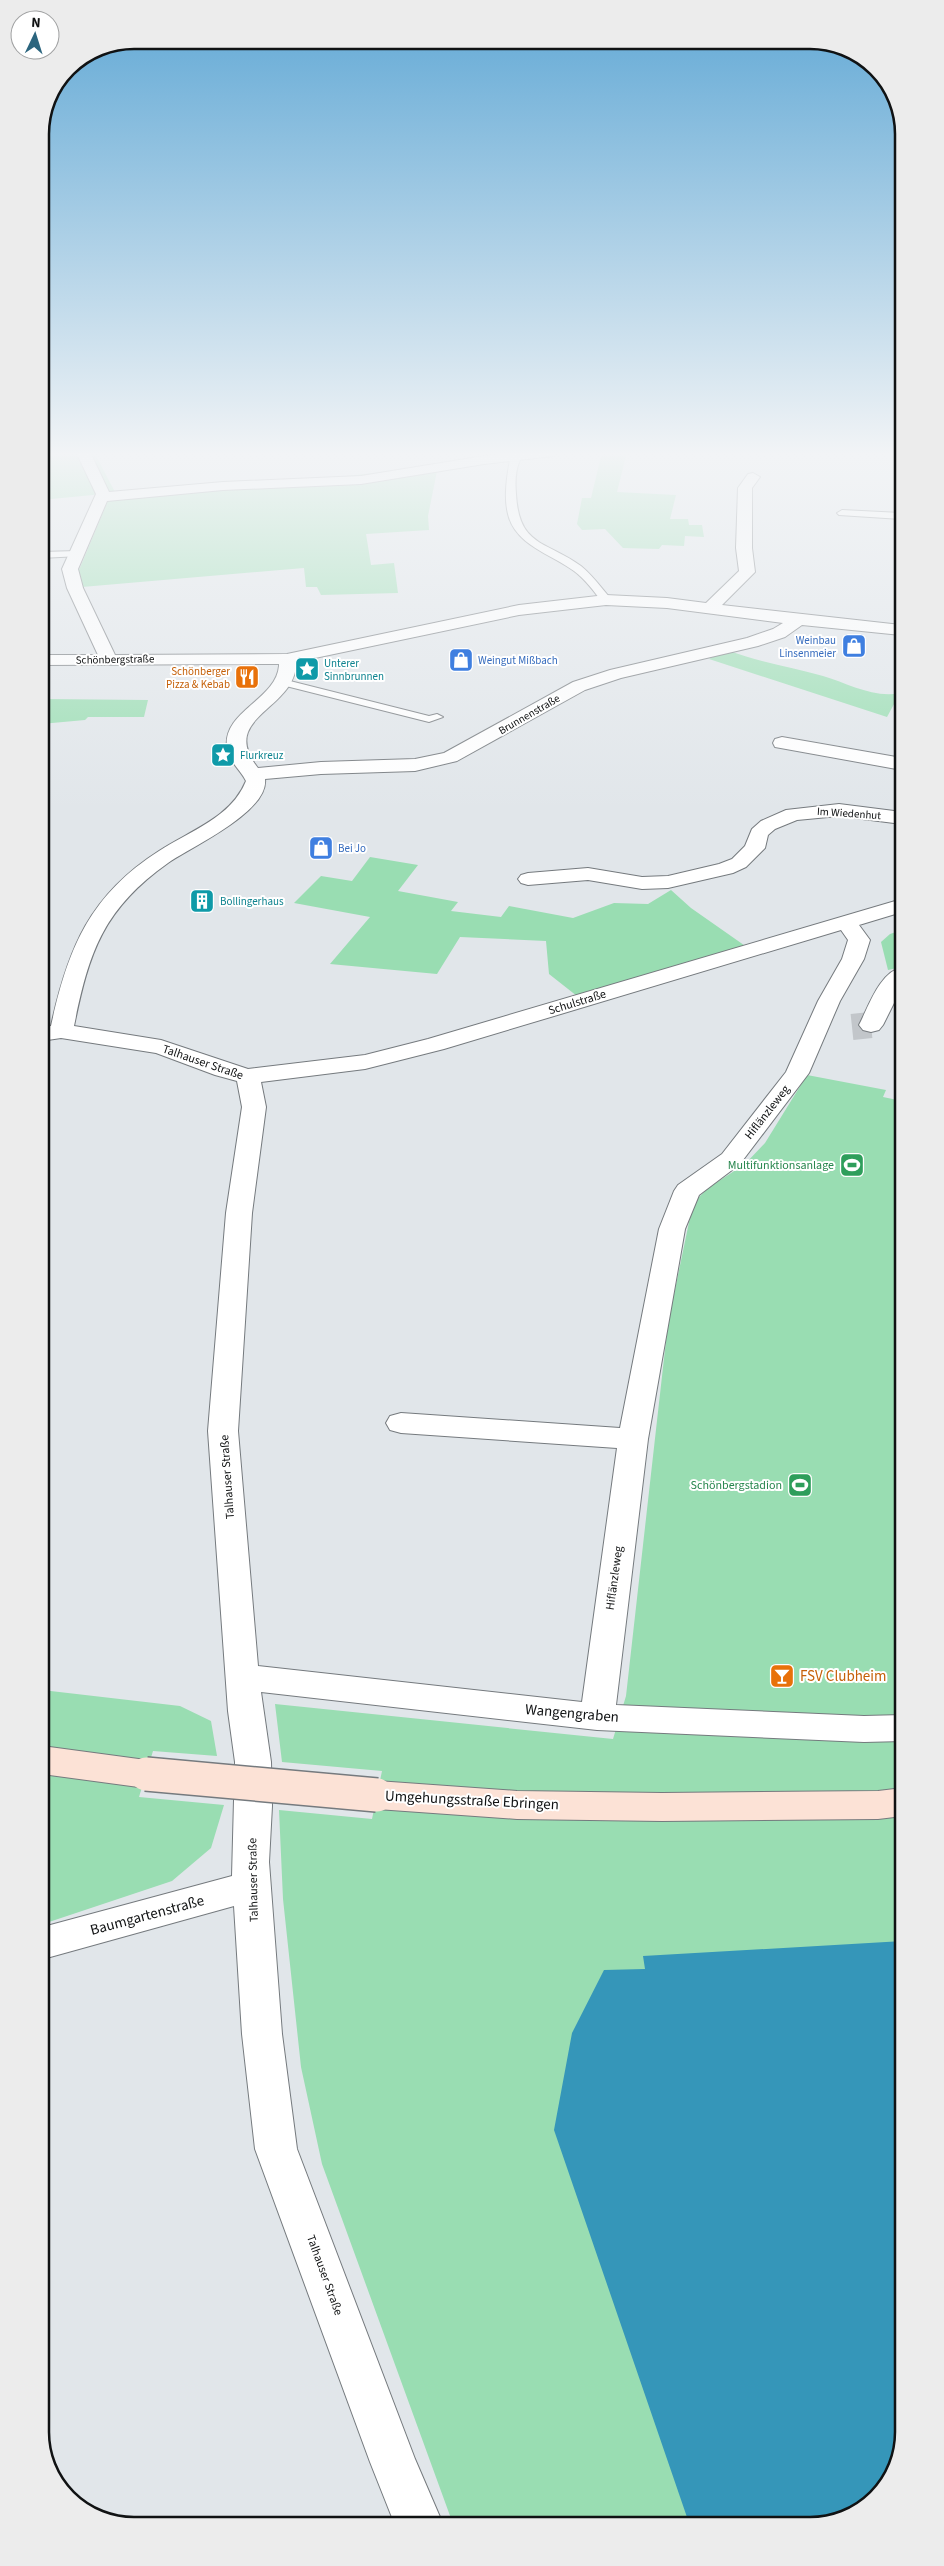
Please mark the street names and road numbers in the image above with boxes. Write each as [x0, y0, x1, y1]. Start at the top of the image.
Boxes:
street label: Schönbergstraße [76, 651, 155, 668]
street label: Brunnenstraße [496, 690, 563, 738]
street label: Im Wiedenhut [816, 804, 882, 823]
street label: Schulstraße [546, 986, 608, 1019]
street label: Talhauser Straße [160, 1041, 245, 1084]
street label: Hiflänzleweg [741, 1082, 794, 1143]
street label: Talhauser Straße [216, 1434, 239, 1520]
street label: Hiflänzleweg [602, 1545, 627, 1611]
street label: Wangengraben [524, 1699, 620, 1728]
street label: Umgehungsstraße Ebringen [384, 1785, 559, 1816]
street label: Talhauser Straße [244, 1838, 263, 1922]
street label: Baumgartenstraße [88, 1890, 206, 1941]
street label: Talhauser Straße [302, 2233, 347, 2318]

